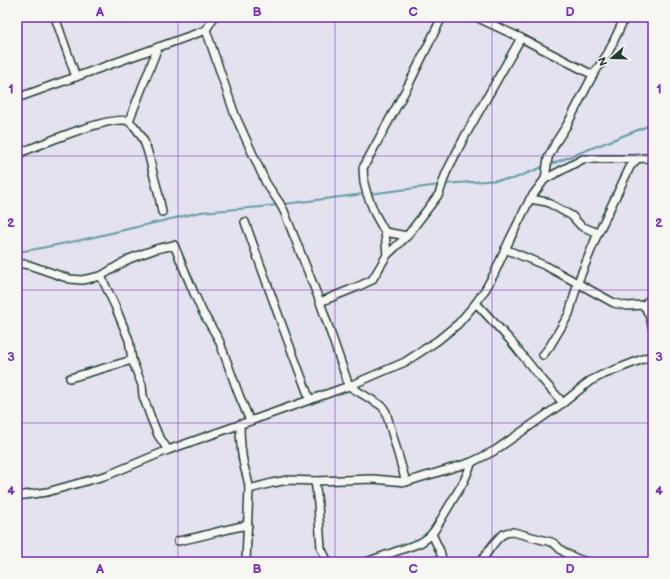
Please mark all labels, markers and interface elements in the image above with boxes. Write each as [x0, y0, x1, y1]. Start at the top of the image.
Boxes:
text: A [95, 4, 104, 20]
text: B [252, 4, 262, 20]
text: C [408, 4, 418, 20]
text: D [565, 4, 575, 20]
north arrow [592, 38, 632, 78]
text: N [596, 55, 611, 67]
text: 1 [8, 81, 14, 97]
text: 1 [656, 81, 662, 97]
text: 2 [7, 215, 15, 231]
text: 2 [655, 215, 663, 231]
text: 3 [7, 349, 15, 365]
text: 3 [655, 349, 663, 365]
text: 4 [7, 483, 15, 499]
text: 4 [655, 483, 663, 499]
text: A [95, 561, 104, 577]
text: B [252, 561, 262, 577]
text: C [408, 561, 418, 577]
text: D [565, 561, 575, 577]

